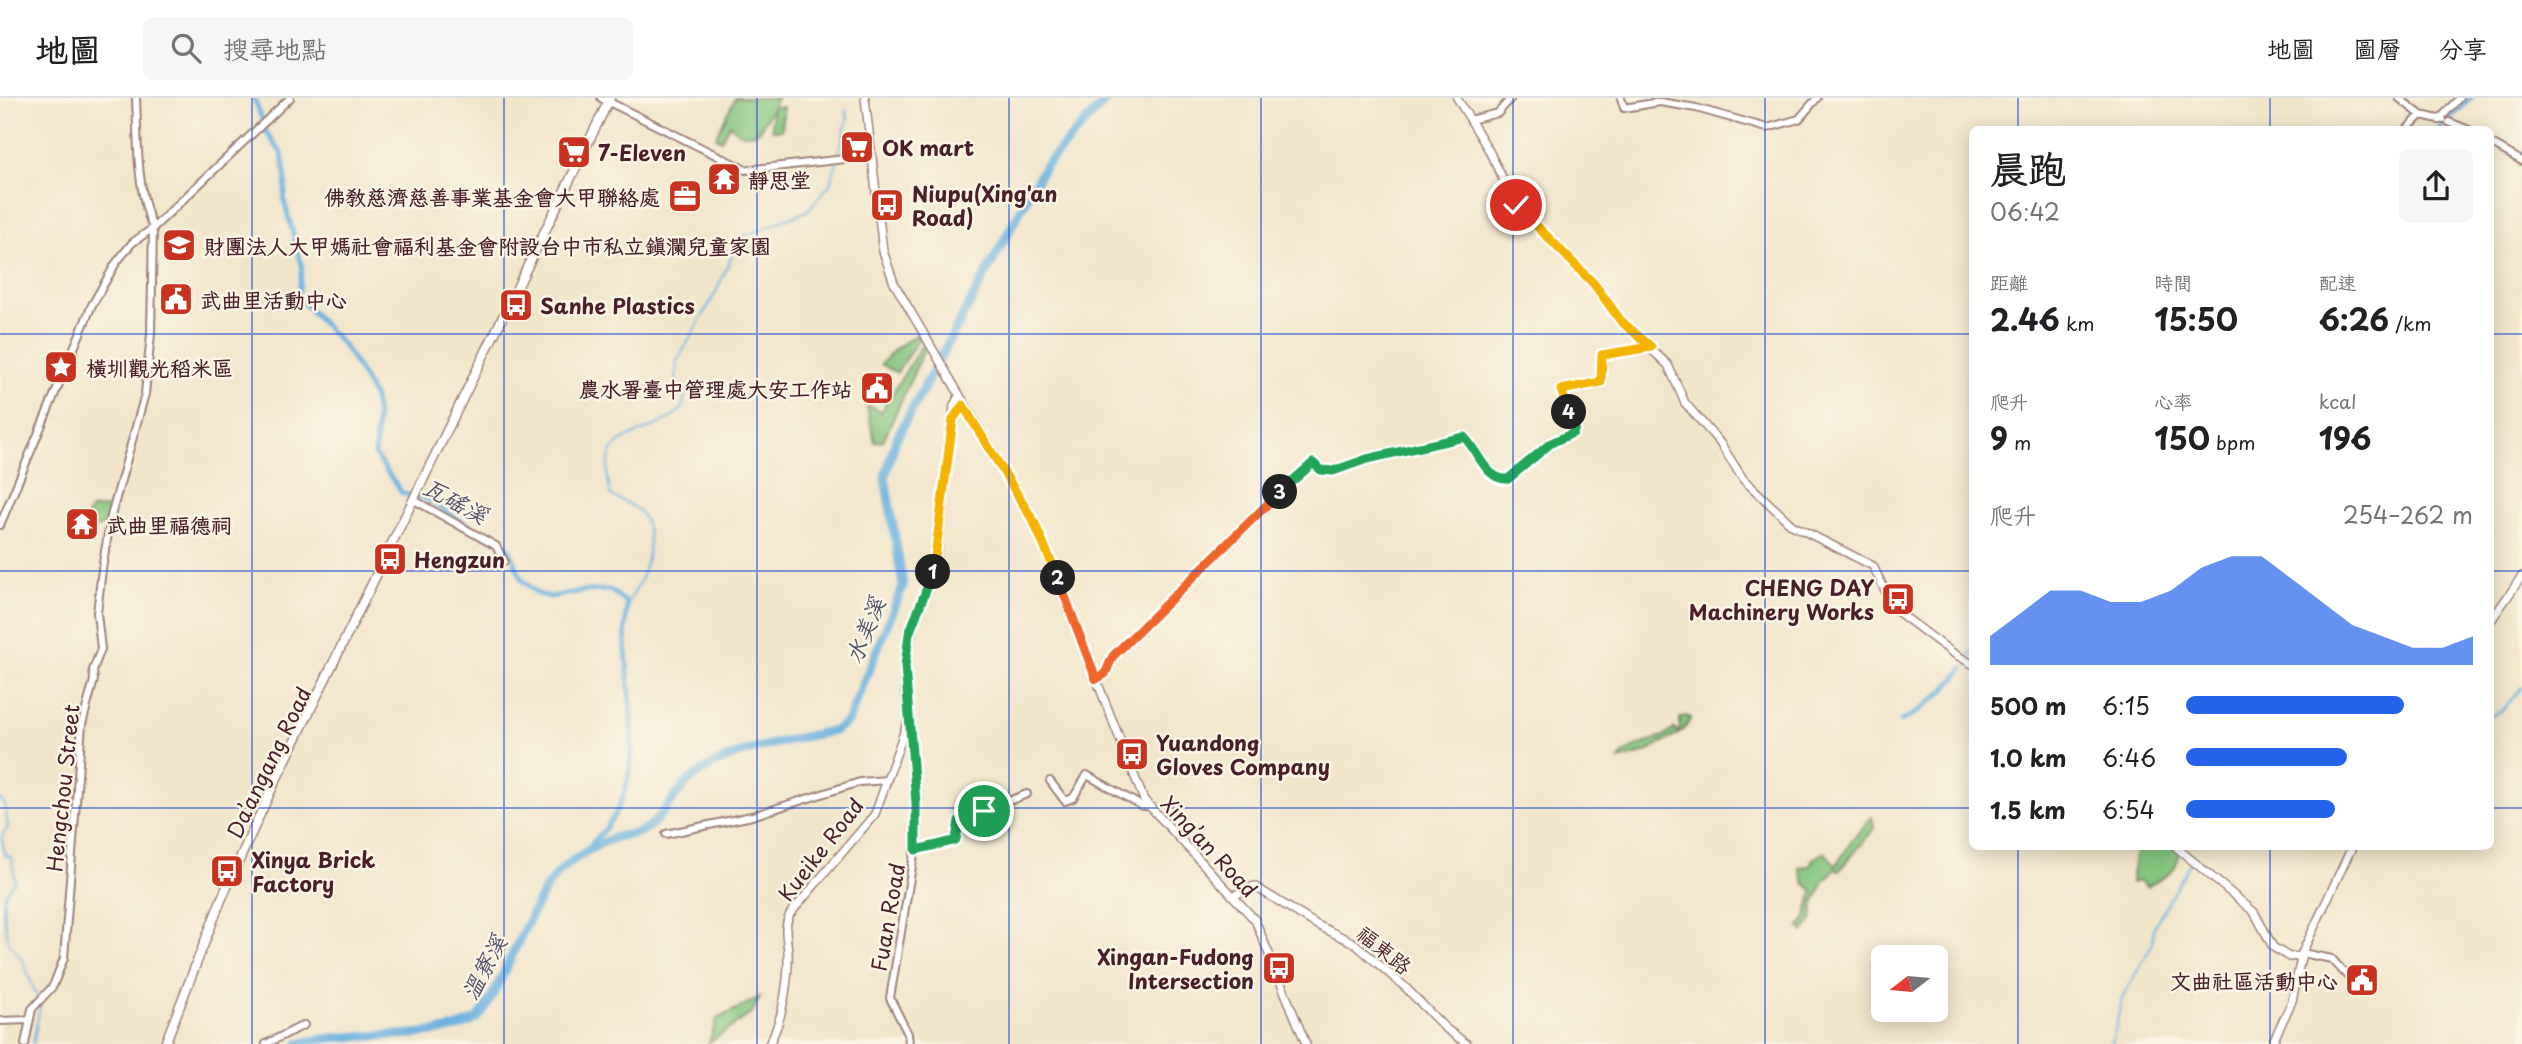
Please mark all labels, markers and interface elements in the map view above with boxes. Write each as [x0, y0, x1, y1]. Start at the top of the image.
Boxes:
search box [143, 17, 633, 80]
text: 地圖 [35, 23, 101, 73]
icon: search [167, 29, 205, 67]
text: 搜尋地點 [223, 29, 327, 68]
text: 地圖 [2267, 30, 2315, 66]
text: 圖層 [2353, 30, 2401, 66]
text: 分享 [2439, 30, 2487, 66]
supermarket icon: OK mart [838, 128, 876, 166]
place label: OK mart [882, 131, 974, 163]
supermarket icon: 7-Eleven [555, 133, 593, 171]
place label: 7-Eleven [598, 136, 686, 168]
text: 晨跑 [1990, 139, 2066, 196]
button: share [2399, 149, 2473, 223]
temple icon: 靜思堂 [705, 160, 743, 198]
place label: 靜思堂 [748, 163, 811, 195]
pin [1486, 175, 1546, 235]
office icon: 佛教慈濟慈善事業基金會大甲聯絡處 [666, 177, 704, 215]
place label: Niupu(Xing'an Road) [912, 177, 1057, 233]
place label: 佛教慈濟慈善事業基金會大甲聯絡處 [324, 180, 660, 212]
bus stop icon: Niupu(Xing'an Road) [868, 186, 906, 224]
icon: check [1497, 186, 1535, 224]
text: 06:42 [1990, 194, 2060, 229]
school or university icon: 財團法人大甲媽社會福利基金會附設台中市私立鎮瀾兒童家園 [160, 226, 198, 264]
place label: 財團法人大甲媽社會福利基金會附設台中市私立鎮瀾兒童家園 [204, 229, 771, 261]
text: 距離 [1990, 268, 2028, 296]
text: 時間 [2154, 268, 2192, 296]
text: 配速 [2319, 268, 2357, 296]
public building icon: 武曲里活動中心 [157, 280, 195, 318]
place label: 武曲里活動中心 [200, 283, 347, 315]
bus stop icon: Sanhe Plastics [497, 286, 535, 324]
place label: Sanhe Plastics [540, 289, 695, 321]
text: 2.46 [1990, 296, 2060, 341]
text: 15:50 [2154, 296, 2238, 341]
text: 6:26 [2319, 296, 2389, 341]
text: km [2060, 309, 2094, 337]
text: /km [2389, 309, 2432, 337]
place icon: 橫圳觀光稻米區 [42, 348, 80, 386]
place label: 橫圳觀光稻米區 [86, 351, 233, 383]
public building icon: 農水署臺中管理處大安工作站 [858, 369, 896, 407]
place label: 農水署臺中管理處大安工作站 [579, 372, 852, 404]
text: 爬升 [1990, 387, 2028, 415]
text: 心率 [2154, 387, 2192, 415]
text: kcal [2319, 387, 2357, 415]
pin: 4 [1552, 394, 1586, 430]
text: 4 [1562, 397, 1575, 425]
text: 9 [1990, 415, 2008, 460]
text: 150 [2154, 415, 2210, 460]
text: 196 [2319, 415, 2371, 460]
text: m [2008, 428, 2031, 456]
text: bpm [2210, 428, 2255, 456]
water label: 瓦磘溪 [417, 468, 496, 533]
pin: 3 [1262, 474, 1298, 510]
text: 3 [1273, 477, 1286, 505]
text: 爬升 [1990, 497, 2036, 532]
text: 254–262 m [2343, 497, 2473, 532]
temple icon: 武曲里福德祠 [63, 505, 101, 543]
place label: 武曲里福德祠 [106, 508, 232, 540]
bus stop icon: Hengzun [371, 540, 409, 578]
place label: Hengzun [414, 543, 505, 575]
pin: 1 [916, 554, 950, 589]
text: 1 [928, 557, 937, 585]
pin: 2 [1040, 560, 1076, 596]
text: 2 [1051, 563, 1064, 591]
place label: CHENG DAY Machinery Works [1689, 571, 1874, 627]
bus stop icon: CHENG DAY Machinery Works [1879, 580, 1917, 618]
water label: 水美溪 [835, 590, 894, 669]
street label: Da’angang Road [218, 681, 318, 843]
text: 500 m [1990, 688, 2067, 723]
text: 6:15 [2102, 688, 2150, 723]
street label: Hengchou Street [37, 703, 87, 873]
place label: Yuandong Gloves Company [1156, 726, 1330, 782]
bus stop icon: Yuandong Gloves Company [1113, 735, 1151, 773]
text: 1.0 km [1990, 740, 2067, 775]
text: 6:46 [2102, 740, 2156, 775]
pin [954, 781, 1014, 841]
street label: Xing’an Road [1154, 788, 1266, 904]
street label: Kueike Road [769, 791, 871, 907]
icon: arrive [965, 792, 1003, 830]
text: 1.5 km [1990, 792, 2066, 827]
text: 6:54 [2102, 792, 2155, 827]
place label: Xinya Brick Factory [252, 843, 375, 899]
bus stop icon: Xinya Brick Factory [208, 852, 246, 890]
street label: Fuan Road [862, 860, 912, 974]
street label: 福東路 [1350, 917, 1420, 981]
water label: 溫寮溪 [451, 927, 516, 1006]
place label: Xingan-Fudong Intersection [1097, 940, 1254, 996]
north arrow [1871, 945, 1948, 1022]
map controls [1871, 945, 1948, 1022]
bus stop icon: Xingan-Fudong Intersection [1260, 949, 1298, 987]
public building icon: 文曲社區活動中心 [2343, 961, 2381, 999]
place label: 文曲社區活動中心 [2170, 964, 2338, 996]

